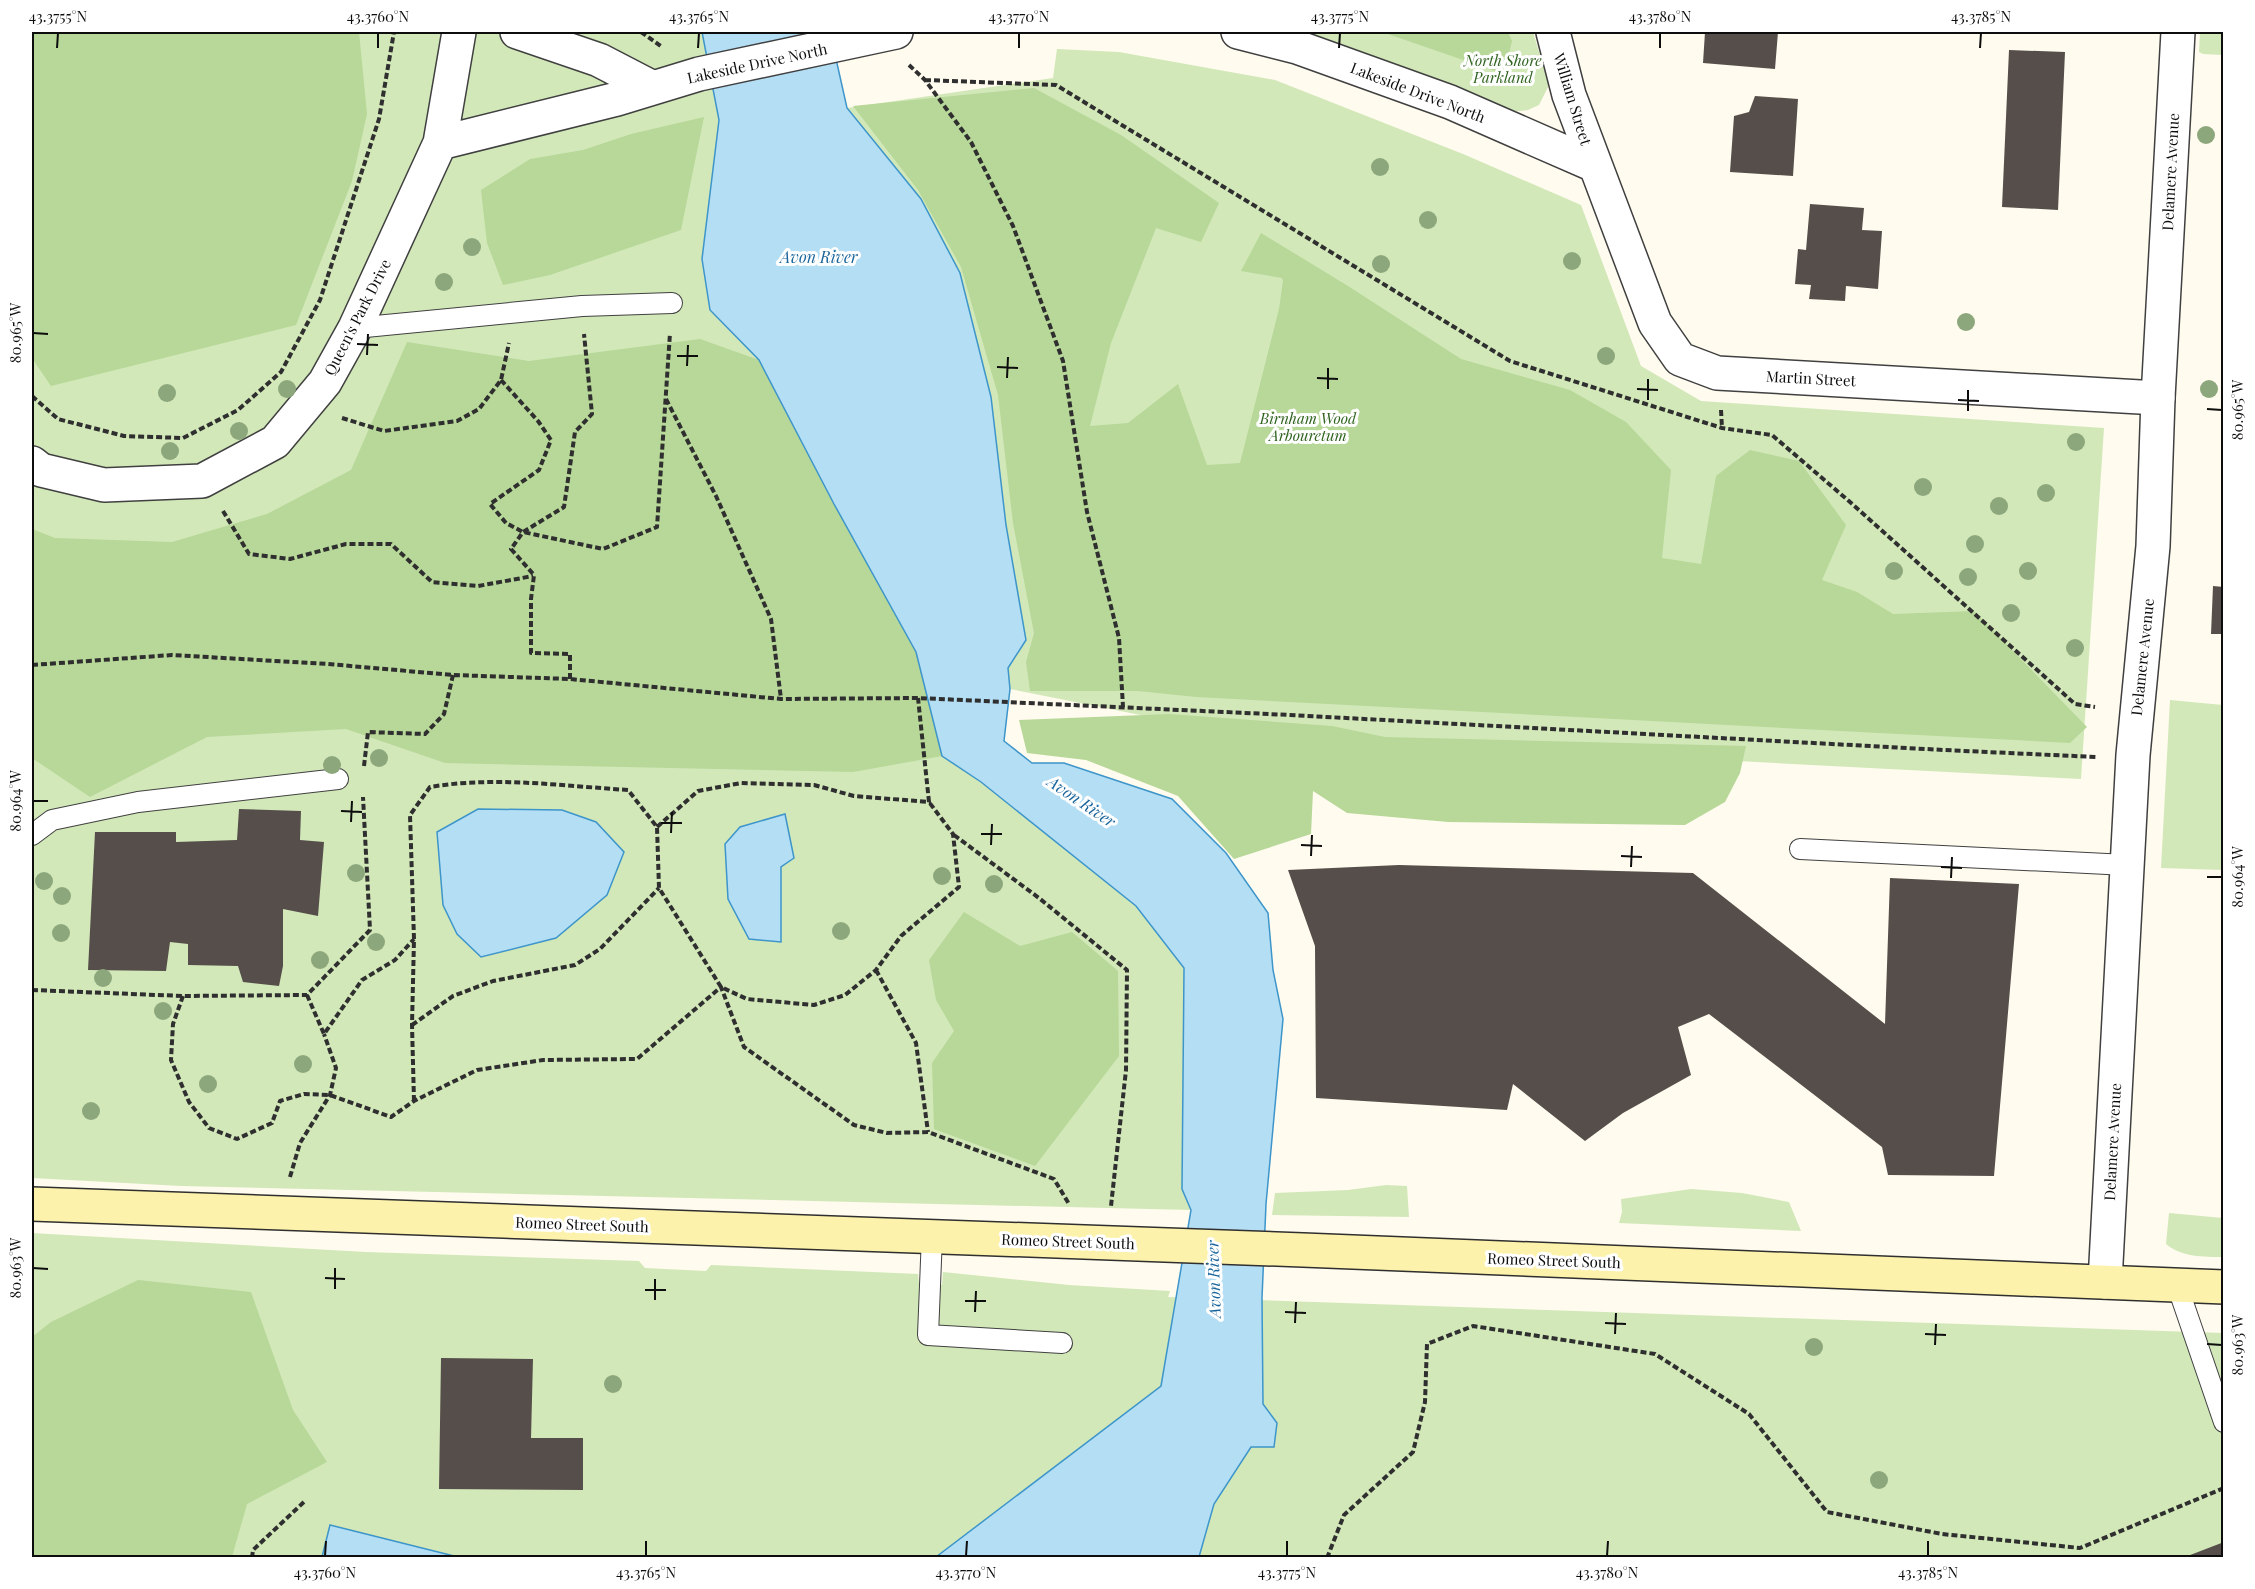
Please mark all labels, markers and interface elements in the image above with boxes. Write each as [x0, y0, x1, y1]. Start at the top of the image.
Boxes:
text: 43.3755°N [29, 6, 88, 26]
text: 43.3760°N [347, 6, 410, 26]
text: 43.3765°N [669, 6, 729, 26]
text: 43.3770°N [989, 6, 1050, 26]
text: 43.3775°N [1311, 6, 1370, 26]
text: 43.3780°N [1629, 6, 1692, 26]
text: 43.3785°N [1951, 6, 2011, 26]
street label: Lakeside Drive North [685, 38, 829, 88]
park label: North Shore Parkland [1462, 50, 1542, 87]
street label: William Street [1549, 50, 1597, 148]
street label: Lakeside Drive North [1348, 57, 1488, 127]
street label: Delamere Avenue [2157, 113, 2183, 231]
water label: Avon River [778, 246, 859, 267]
street label: Queen's Park Drive [319, 255, 395, 379]
text: 80.965°W [5, 302, 25, 363]
street label: Martin Street [1766, 366, 1857, 390]
text: 80.965°W [2227, 379, 2247, 440]
park label: Birnham Wood Arbouretum [1259, 408, 1357, 445]
street label: Delamere Avenue [2126, 597, 2158, 717]
text: 80.964°W [5, 770, 25, 832]
water label: Avon River [1042, 770, 1121, 832]
text: 80.964°W [2227, 846, 2247, 908]
street label: Delamere Avenue [2099, 1083, 2125, 1201]
street label: Romeo Street South [515, 1212, 649, 1236]
street label: Romeo Street South [1001, 1229, 1135, 1253]
text: 80.963°W [5, 1237, 25, 1298]
water label: Avon River [1201, 1239, 1225, 1320]
street label: Romeo Street South [1487, 1248, 1621, 1272]
text: 80.963°W [2227, 1314, 2247, 1375]
text: 43.3760°N [294, 1562, 357, 1582]
text: 43.3765°N [616, 1562, 676, 1582]
text: 43.3770°N [936, 1562, 997, 1582]
text: 43.3775°N [1258, 1562, 1317, 1582]
text: 43.3780°N [1576, 1562, 1639, 1582]
text: 43.3785°N [1898, 1562, 1958, 1582]

